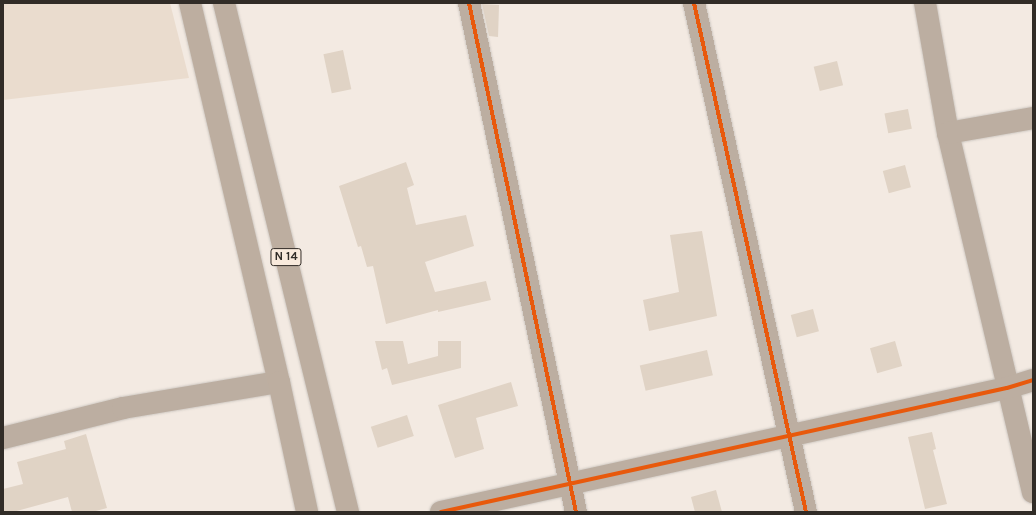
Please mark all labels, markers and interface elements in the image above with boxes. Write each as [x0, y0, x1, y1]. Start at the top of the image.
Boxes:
road number: N 14 [270, 247, 302, 267]

